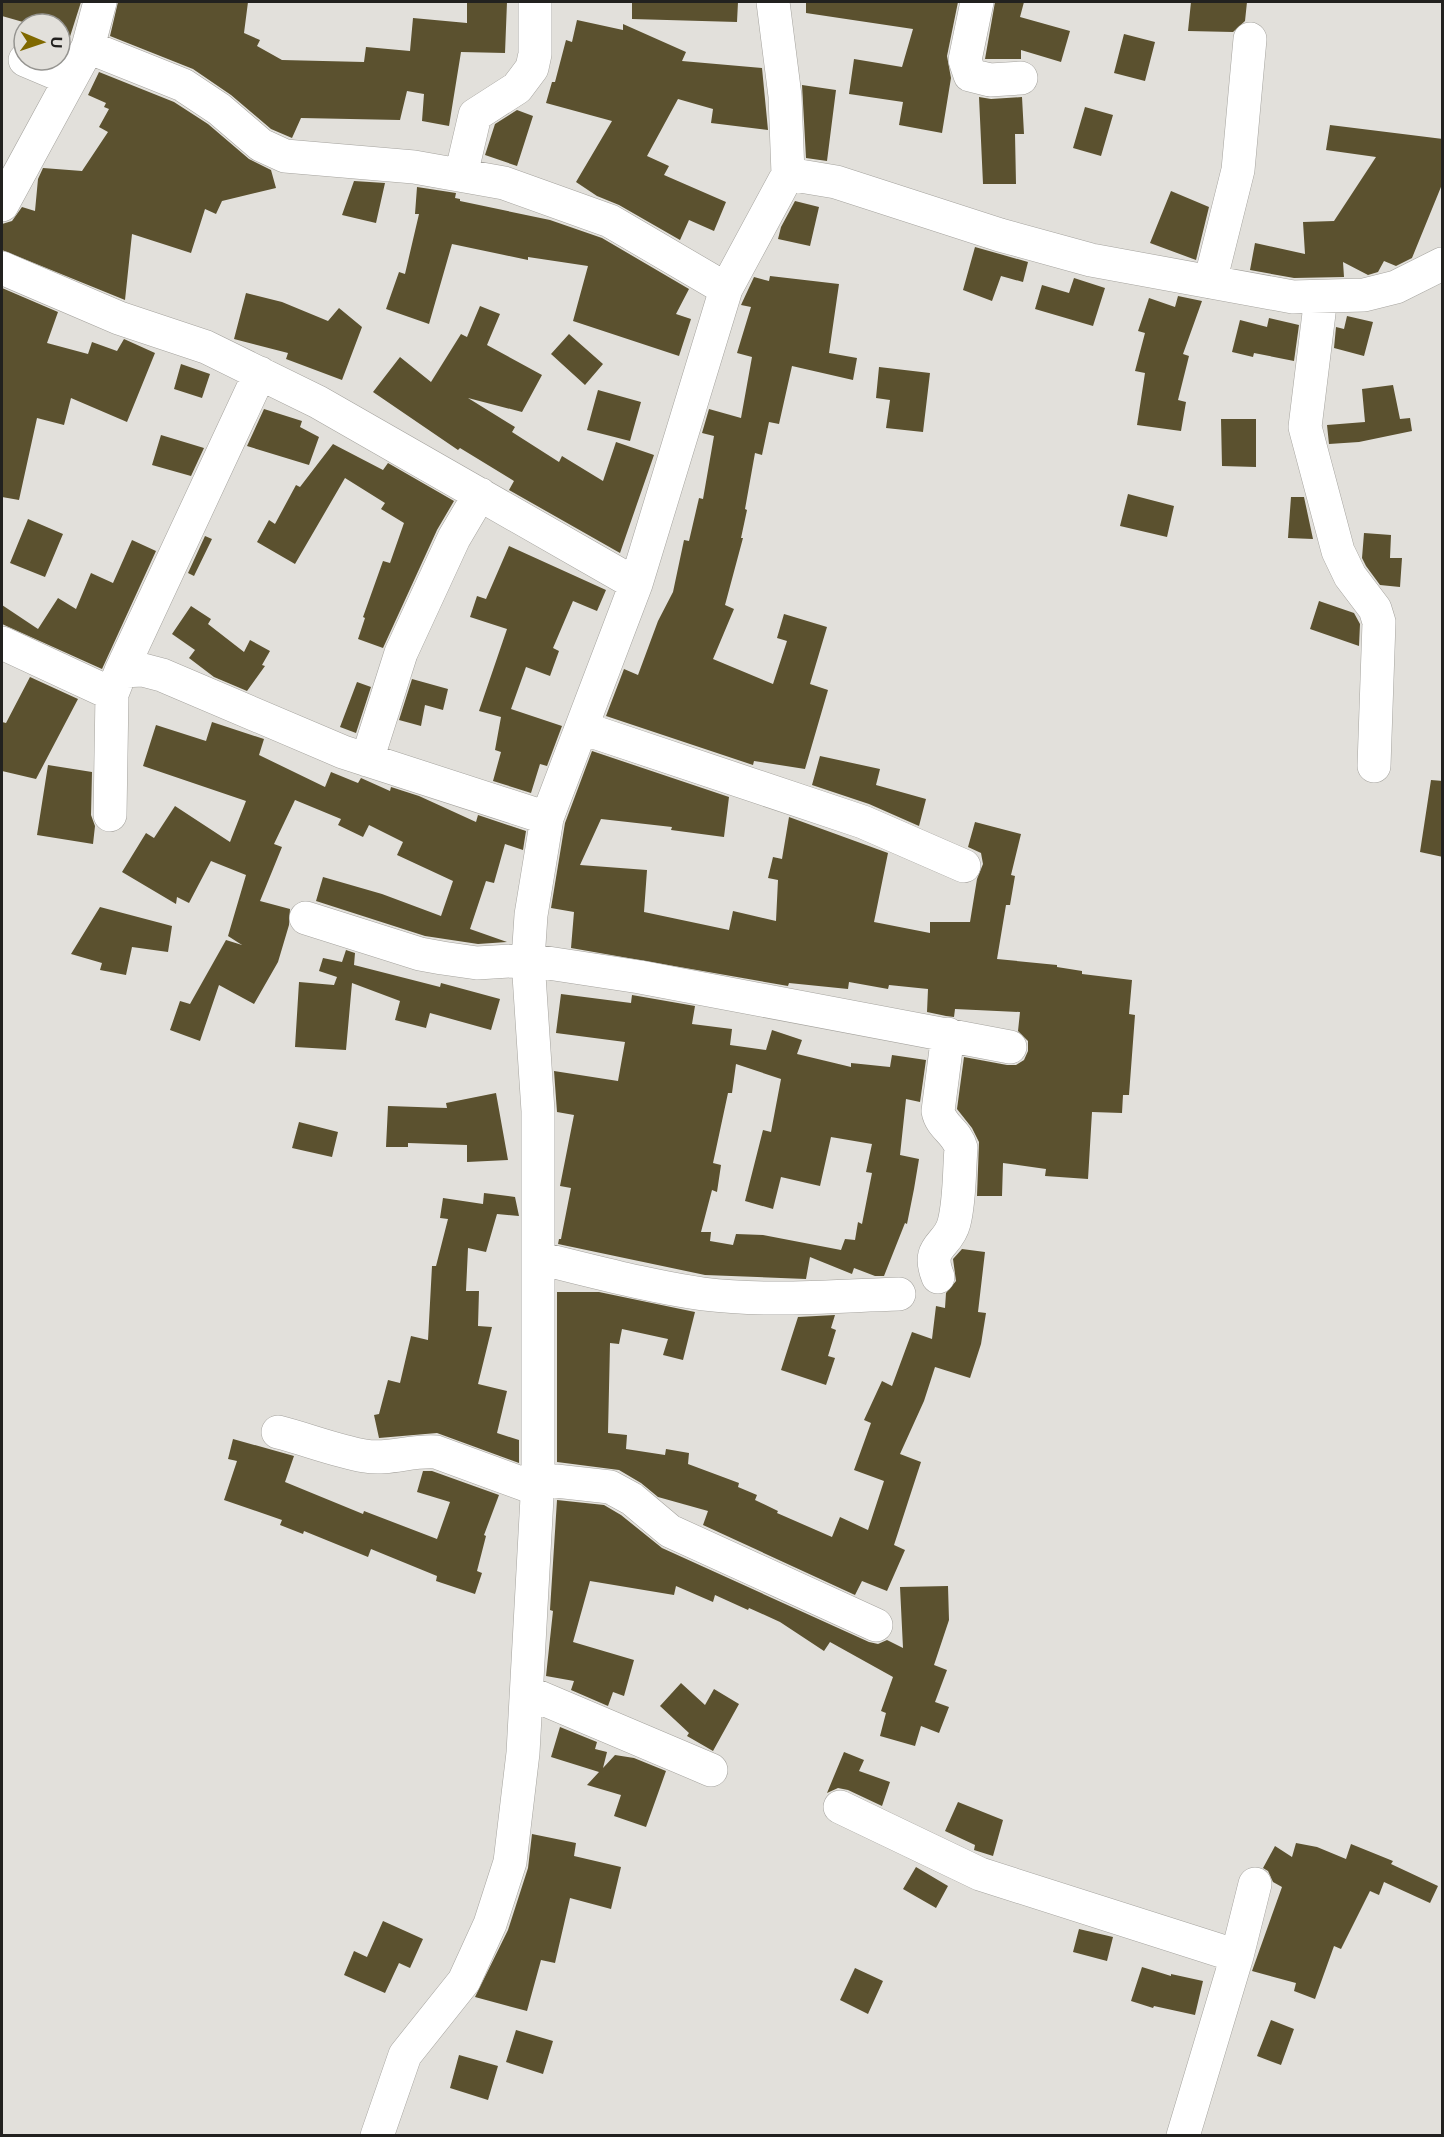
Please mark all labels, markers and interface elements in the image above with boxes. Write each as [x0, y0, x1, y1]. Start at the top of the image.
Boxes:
north arrow [12, 12, 72, 72]
text: U [48, 36, 65, 49]

